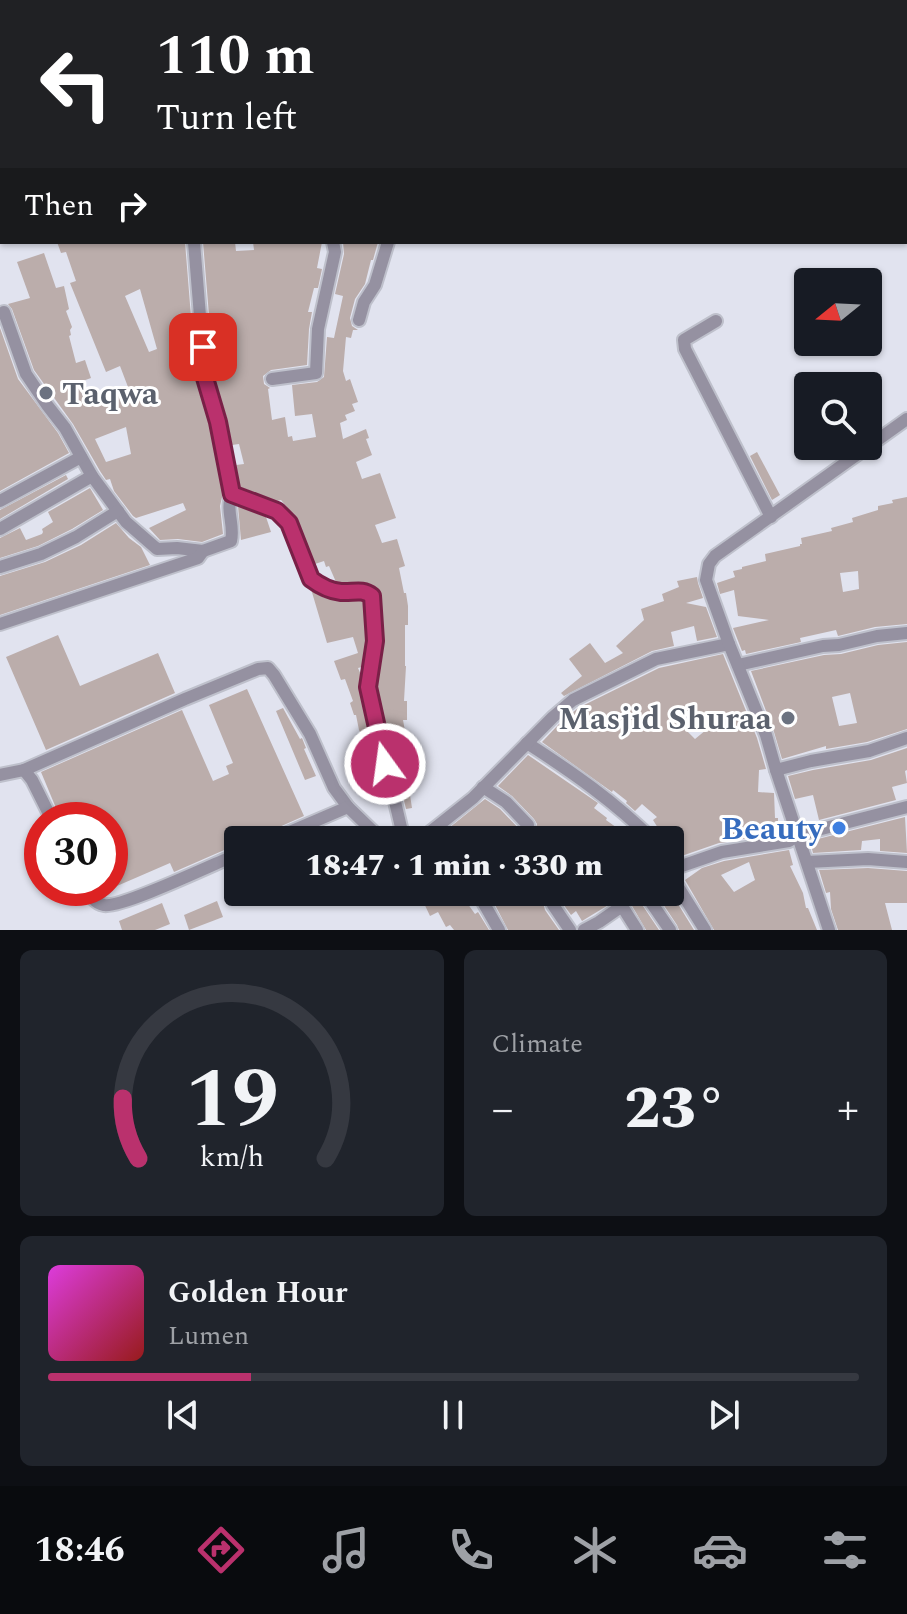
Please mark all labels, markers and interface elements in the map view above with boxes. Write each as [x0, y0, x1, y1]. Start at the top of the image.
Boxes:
text: 110 m [156, 14, 315, 99]
icon: left [24, 32, 128, 136]
text: Turn left [156, 91, 297, 146]
text: Then [24, 183, 94, 229]
icon: right [110, 184, 154, 228]
north arrow [794, 268, 882, 356]
map controls [794, 268, 882, 460]
pin [169, 313, 237, 381]
icon: arrive [181, 325, 225, 369]
place label: Taqwa [62, 370, 159, 419]
button: search [794, 372, 882, 460]
marker: Taqwa [37, 384, 55, 402]
place label: Masjid Shuraa [558, 695, 773, 744]
marker: Masjid Shuraa [779, 709, 797, 727]
position arrow [343, 722, 427, 806]
speed limit sign: 30 [24, 802, 128, 906]
place label: Beauty [721, 805, 825, 854]
marker: Beauty [830, 819, 848, 837]
text: 18:47 · 1 min · 330 m [305, 843, 603, 889]
text: Climate [492, 1024, 583, 1064]
text: 19 [185, 1037, 278, 1164]
text: 23° [624, 1063, 726, 1155]
text: − [492, 1076, 514, 1143]
text: + [837, 1076, 859, 1143]
text: km/h [200, 1136, 264, 1179]
text: Golden Hour [168, 1270, 348, 1316]
text: Lumen [168, 1316, 249, 1356]
icon: previous [161, 1393, 205, 1437]
icon: pause [431, 1393, 475, 1437]
icon: next [702, 1393, 746, 1437]
icon: directions [193, 1522, 249, 1578]
icon: music [318, 1522, 374, 1578]
icon: phone [443, 1522, 499, 1578]
icon: climate [567, 1522, 623, 1578]
icon: car [692, 1522, 748, 1578]
icon: filters [817, 1522, 873, 1578]
text: 18:46 [34, 1523, 125, 1578]

